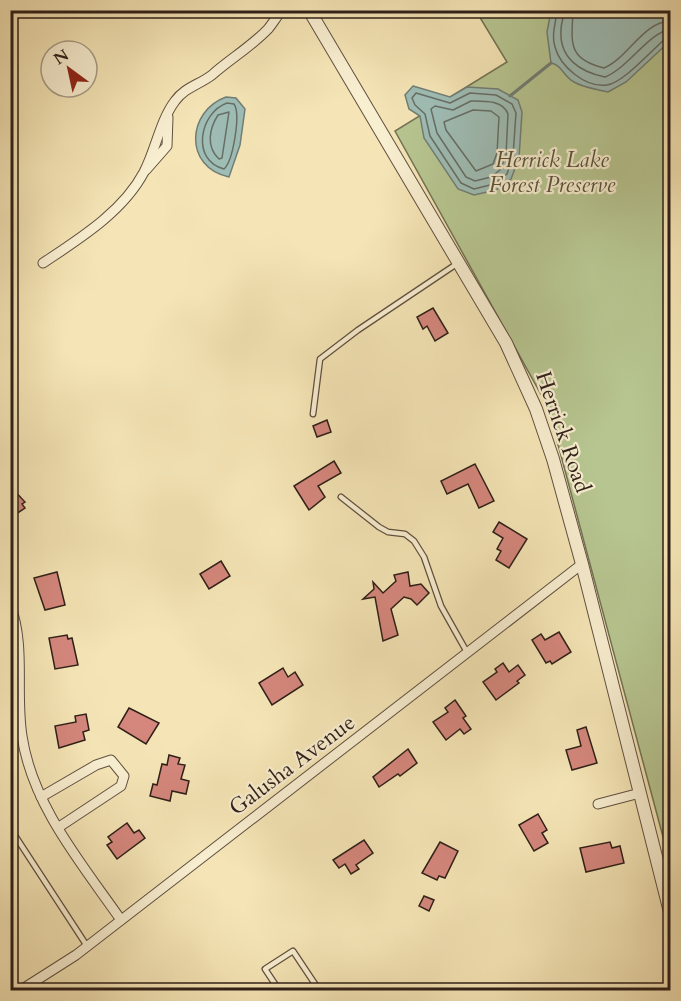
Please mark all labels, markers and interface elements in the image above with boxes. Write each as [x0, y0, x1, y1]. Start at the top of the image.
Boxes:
north arrow [39, 39, 99, 99]
text: N [50, 44, 73, 70]
park label: Herrick Lake Forest Preserve [489, 145, 616, 200]
street label: Herrick Road [528, 367, 598, 497]
street label: Galusha Avenue [223, 708, 361, 822]

